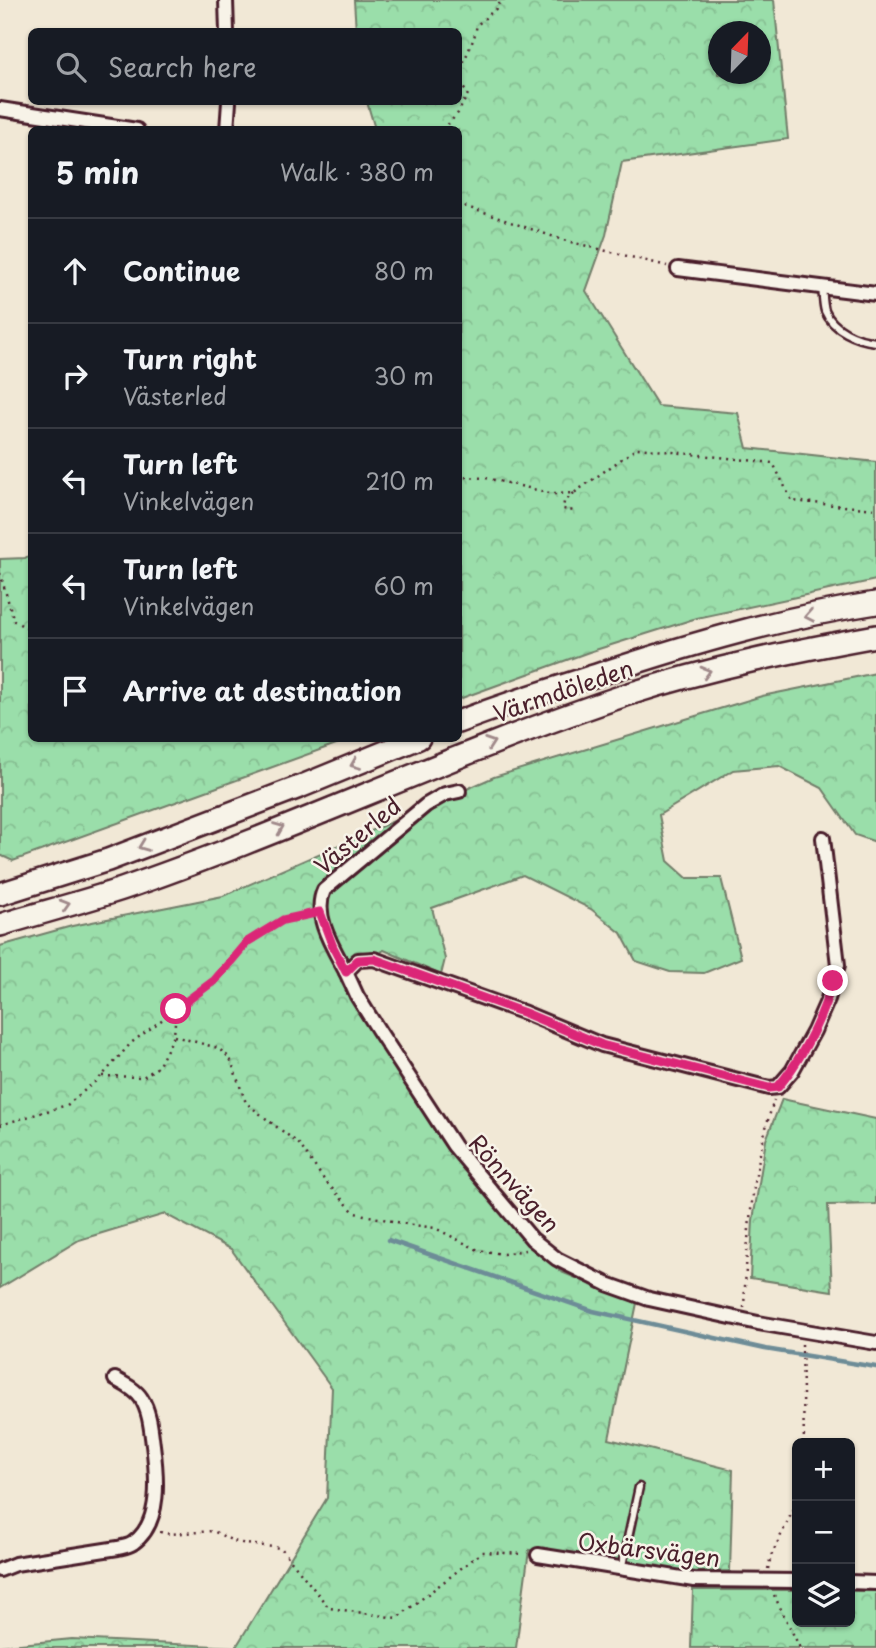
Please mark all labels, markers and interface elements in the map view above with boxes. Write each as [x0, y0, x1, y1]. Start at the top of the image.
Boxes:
north arrow [708, 21, 771, 84]
search box [28, 28, 462, 105]
text: Search here [108, 47, 257, 86]
icon: search [52, 48, 90, 86]
text: 5 min [56, 149, 139, 194]
text: Walk · 380 m [280, 154, 434, 189]
text: Continue [123, 251, 240, 290]
icon: ahead [56, 252, 94, 290]
text: 80 m [374, 253, 434, 288]
text: Turn right [123, 339, 257, 378]
icon: right [56, 357, 94, 395]
text: 30 m [373, 358, 434, 393]
text: Västerled [123, 378, 227, 413]
text: Turn left [123, 444, 238, 483]
icon: left [56, 462, 94, 500]
text: 210 m [366, 463, 434, 498]
text: Vinkelvägen [123, 483, 254, 518]
text: Turn left [123, 549, 238, 588]
icon: left [56, 567, 94, 605]
text: 60 m [374, 568, 434, 603]
text: Vinkelvägen [123, 588, 254, 623]
one-way arrow [803, 608, 815, 623]
street label: Värmdöleden [488, 650, 638, 730]
one-way arrow [700, 666, 712, 680]
text: Arrive at destination [123, 671, 402, 710]
icon: arrive [56, 672, 94, 710]
one-way arrow [484, 737, 496, 751]
one-way arrow [350, 756, 362, 770]
street label: Västerled [306, 788, 408, 882]
one-way arrow [272, 822, 285, 836]
one-way arrow [138, 838, 150, 852]
one-way arrow [59, 899, 71, 914]
route end [817, 965, 848, 996]
route start [160, 993, 191, 1024]
street label: Rönnvägen [461, 1126, 569, 1240]
map controls [792, 1438, 855, 1627]
button: + [792, 1438, 855, 1501]
button: − [792, 1501, 855, 1564]
street label: Oxbärsvägen [576, 1523, 722, 1575]
button: layers [792, 1564, 855, 1627]

